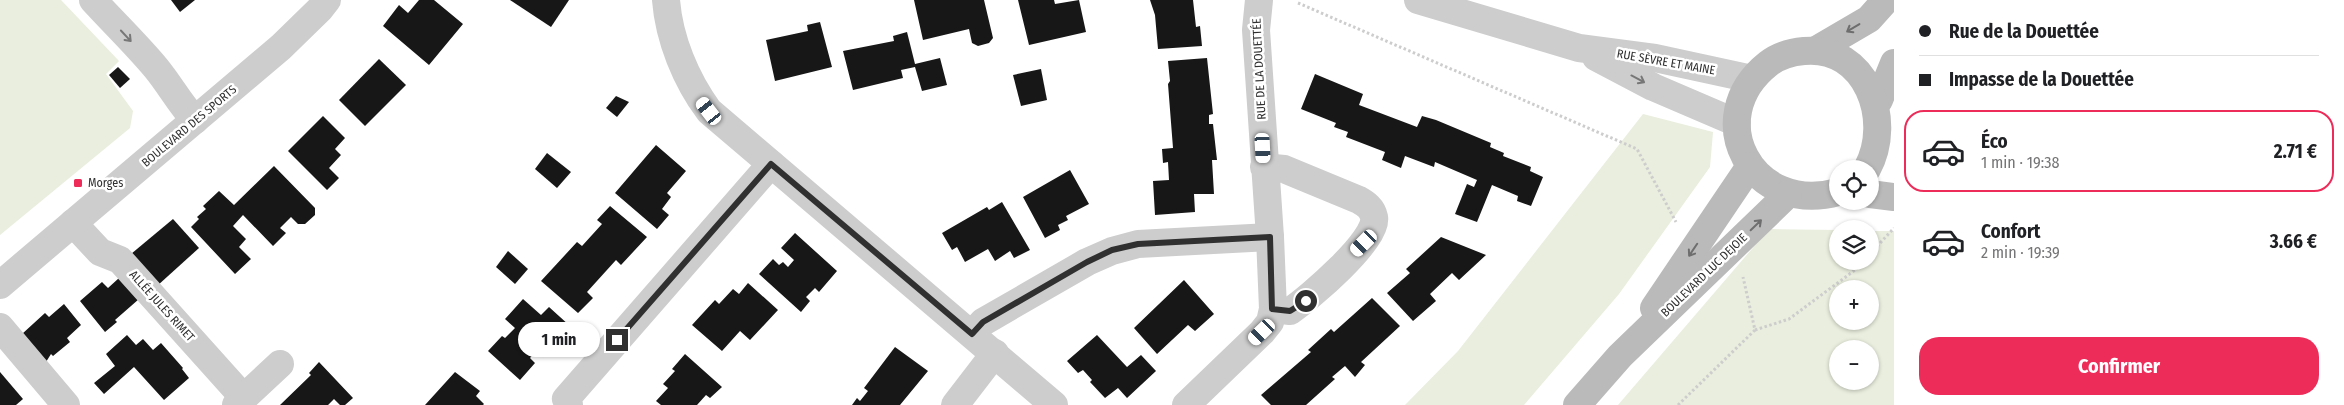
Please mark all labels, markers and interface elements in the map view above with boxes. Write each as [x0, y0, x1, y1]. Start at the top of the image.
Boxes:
street label: RUE DE LA DOUETTÉE [1248, 18, 1269, 120]
text: Rue de la Douettée [1949, 20, 2099, 43]
one-way arrow [1847, 24, 1861, 34]
one-way arrow [120, 29, 132, 42]
street label: RUE SÈVRE ET MAINE [1616, 45, 1717, 78]
text: Impasse de la Douettée [1949, 68, 2134, 91]
one-way arrow [1630, 75, 1645, 84]
street label: BOULEVARD DES SPORTS [139, 82, 239, 170]
car [693, 95, 724, 127]
icon: car [1921, 129, 1966, 174]
text: Éco [1981, 130, 2008, 153]
car [1254, 133, 1271, 163]
text: 2.71 € [2274, 140, 2317, 163]
text: 1 min · 19:38 [1981, 153, 2059, 172]
map controls [1829, 160, 1879, 390]
button: locate [1829, 160, 1879, 210]
place label: Morges [88, 176, 123, 190]
marker: Morges [72, 177, 84, 189]
one-way arrow [1750, 219, 1762, 231]
icon: car [1921, 219, 1966, 264]
button: layers [1829, 220, 1879, 270]
text: Confort [1981, 220, 2041, 243]
car [1348, 227, 1379, 259]
street label: BOULEVARD LUC DEJOIE [1658, 230, 1750, 320]
text: 3.66 € [2270, 230, 2317, 253]
one-way arrow [1688, 243, 1698, 257]
text: 2 min · 19:39 [1981, 243, 2060, 262]
street label: ALLÉE JULES RIMET [127, 267, 198, 345]
button: + [1829, 280, 1879, 330]
route start [1295, 290, 1317, 312]
car [1246, 316, 1278, 348]
callout: 1 min [517, 322, 600, 358]
route end [606, 329, 628, 351]
text: 1 min [542, 330, 576, 349]
button: Confirmer [1919, 337, 2319, 395]
button: − [1829, 340, 1879, 390]

